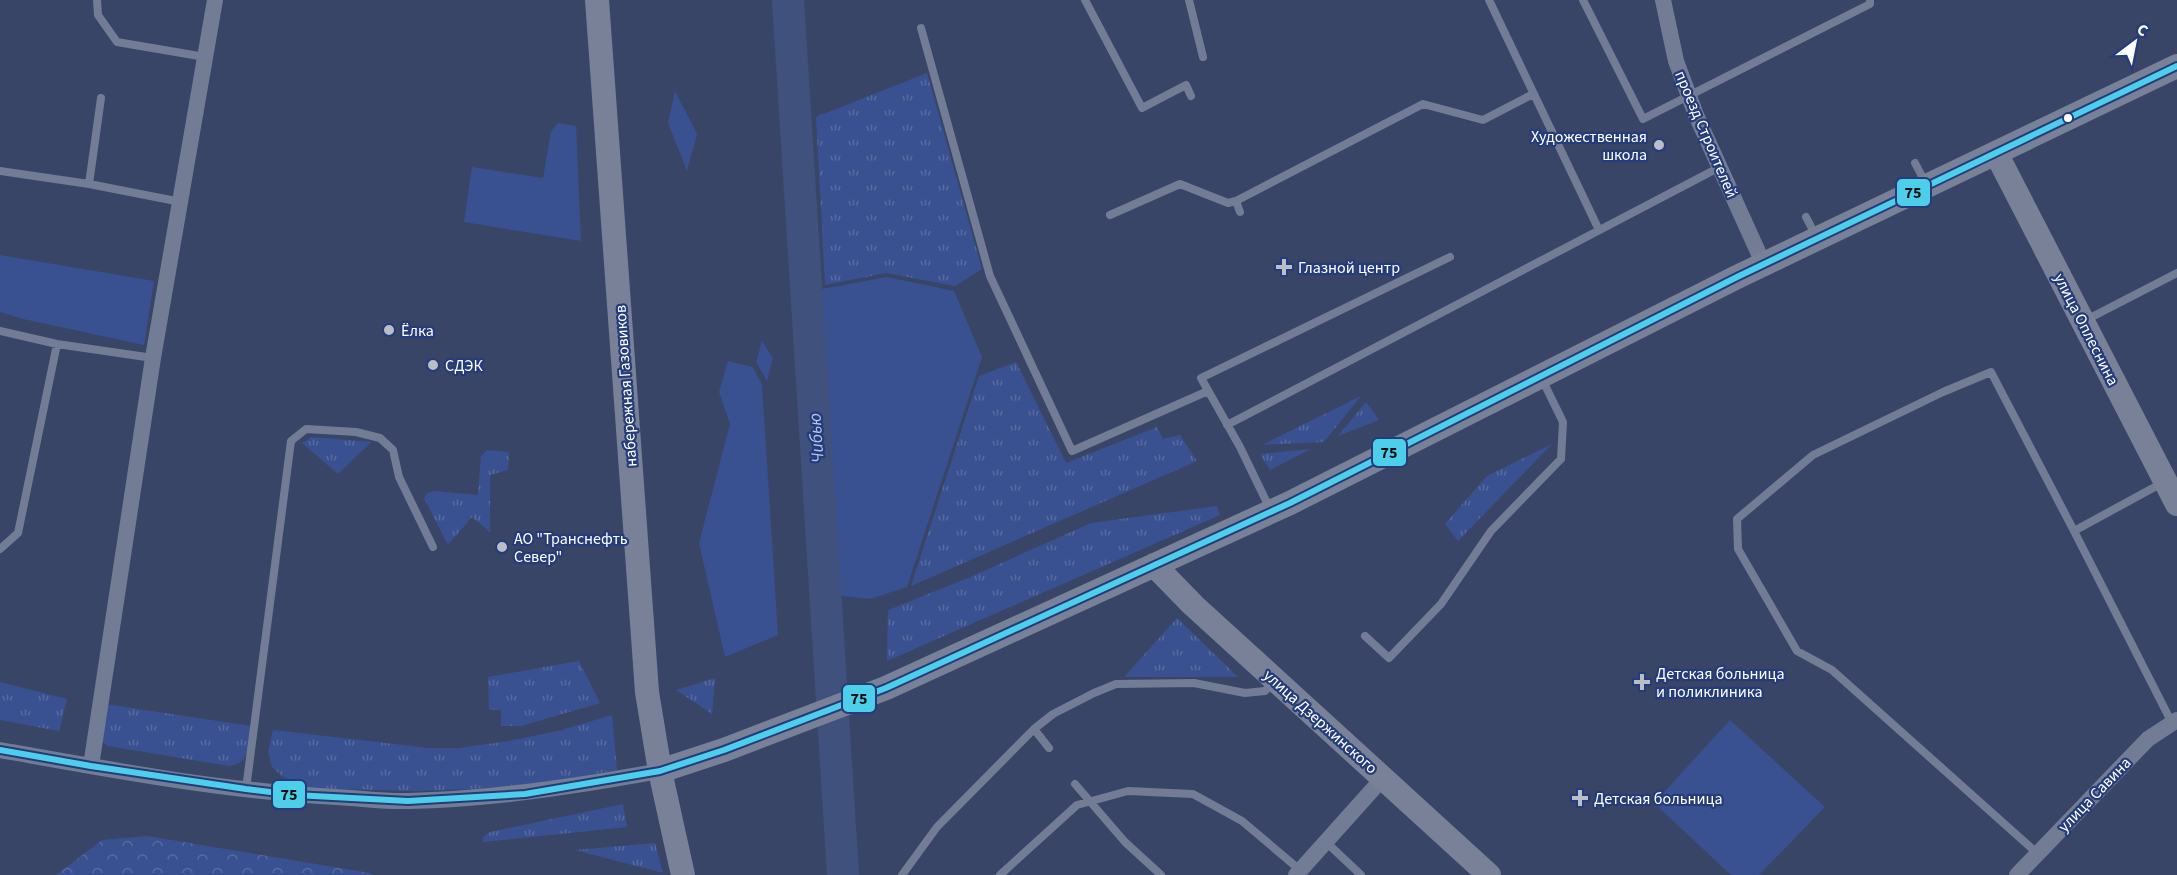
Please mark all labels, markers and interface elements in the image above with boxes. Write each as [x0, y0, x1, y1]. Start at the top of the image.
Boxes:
north arrow [2105, 12, 2165, 72]
text: С [2133, 18, 2152, 42]
street label: проезд Строителей [1669, 67, 1743, 202]
unlabelled marker [2062, 112, 2074, 124]
place label: Художественная школа [1531, 126, 1647, 166]
marker: Художественная школа [1652, 138, 1666, 152]
line badge: 75 [1896, 178, 1931, 207]
text: 75 [1905, 182, 1921, 204]
place label: Глазной центр [1298, 257, 1400, 279]
marker: Глазной центр [1275, 258, 1293, 276]
street label: улица Оплеснина [2048, 269, 2124, 389]
street label: набережная Газовиков [609, 304, 643, 468]
place label: Ёлка [401, 320, 434, 342]
marker: Ёлка [382, 323, 396, 337]
place label: СДЭК [445, 355, 483, 377]
marker: СДЭК [426, 358, 440, 372]
water label: Чибью [802, 412, 831, 464]
line badge: 75 [1372, 438, 1407, 467]
text: 75 [1381, 442, 1397, 464]
place label: АО "Транснефть Север" [514, 528, 628, 568]
marker: АО "Транснефть Север" [495, 540, 509, 554]
place label: Детская больница и поликлиника [1656, 663, 1785, 703]
street label: улица Дзержинского [1258, 664, 1382, 779]
marker: Детская больница и поликлиника [1633, 673, 1651, 691]
line badge: 75 [842, 684, 876, 713]
text: 75 [851, 688, 867, 710]
street label: улица Савина [2053, 752, 2136, 837]
line badge: 75 [272, 780, 306, 809]
text: 75 [281, 784, 297, 806]
place label: Детская больница [1594, 788, 1723, 810]
marker: Детская больница [1571, 789, 1589, 807]

